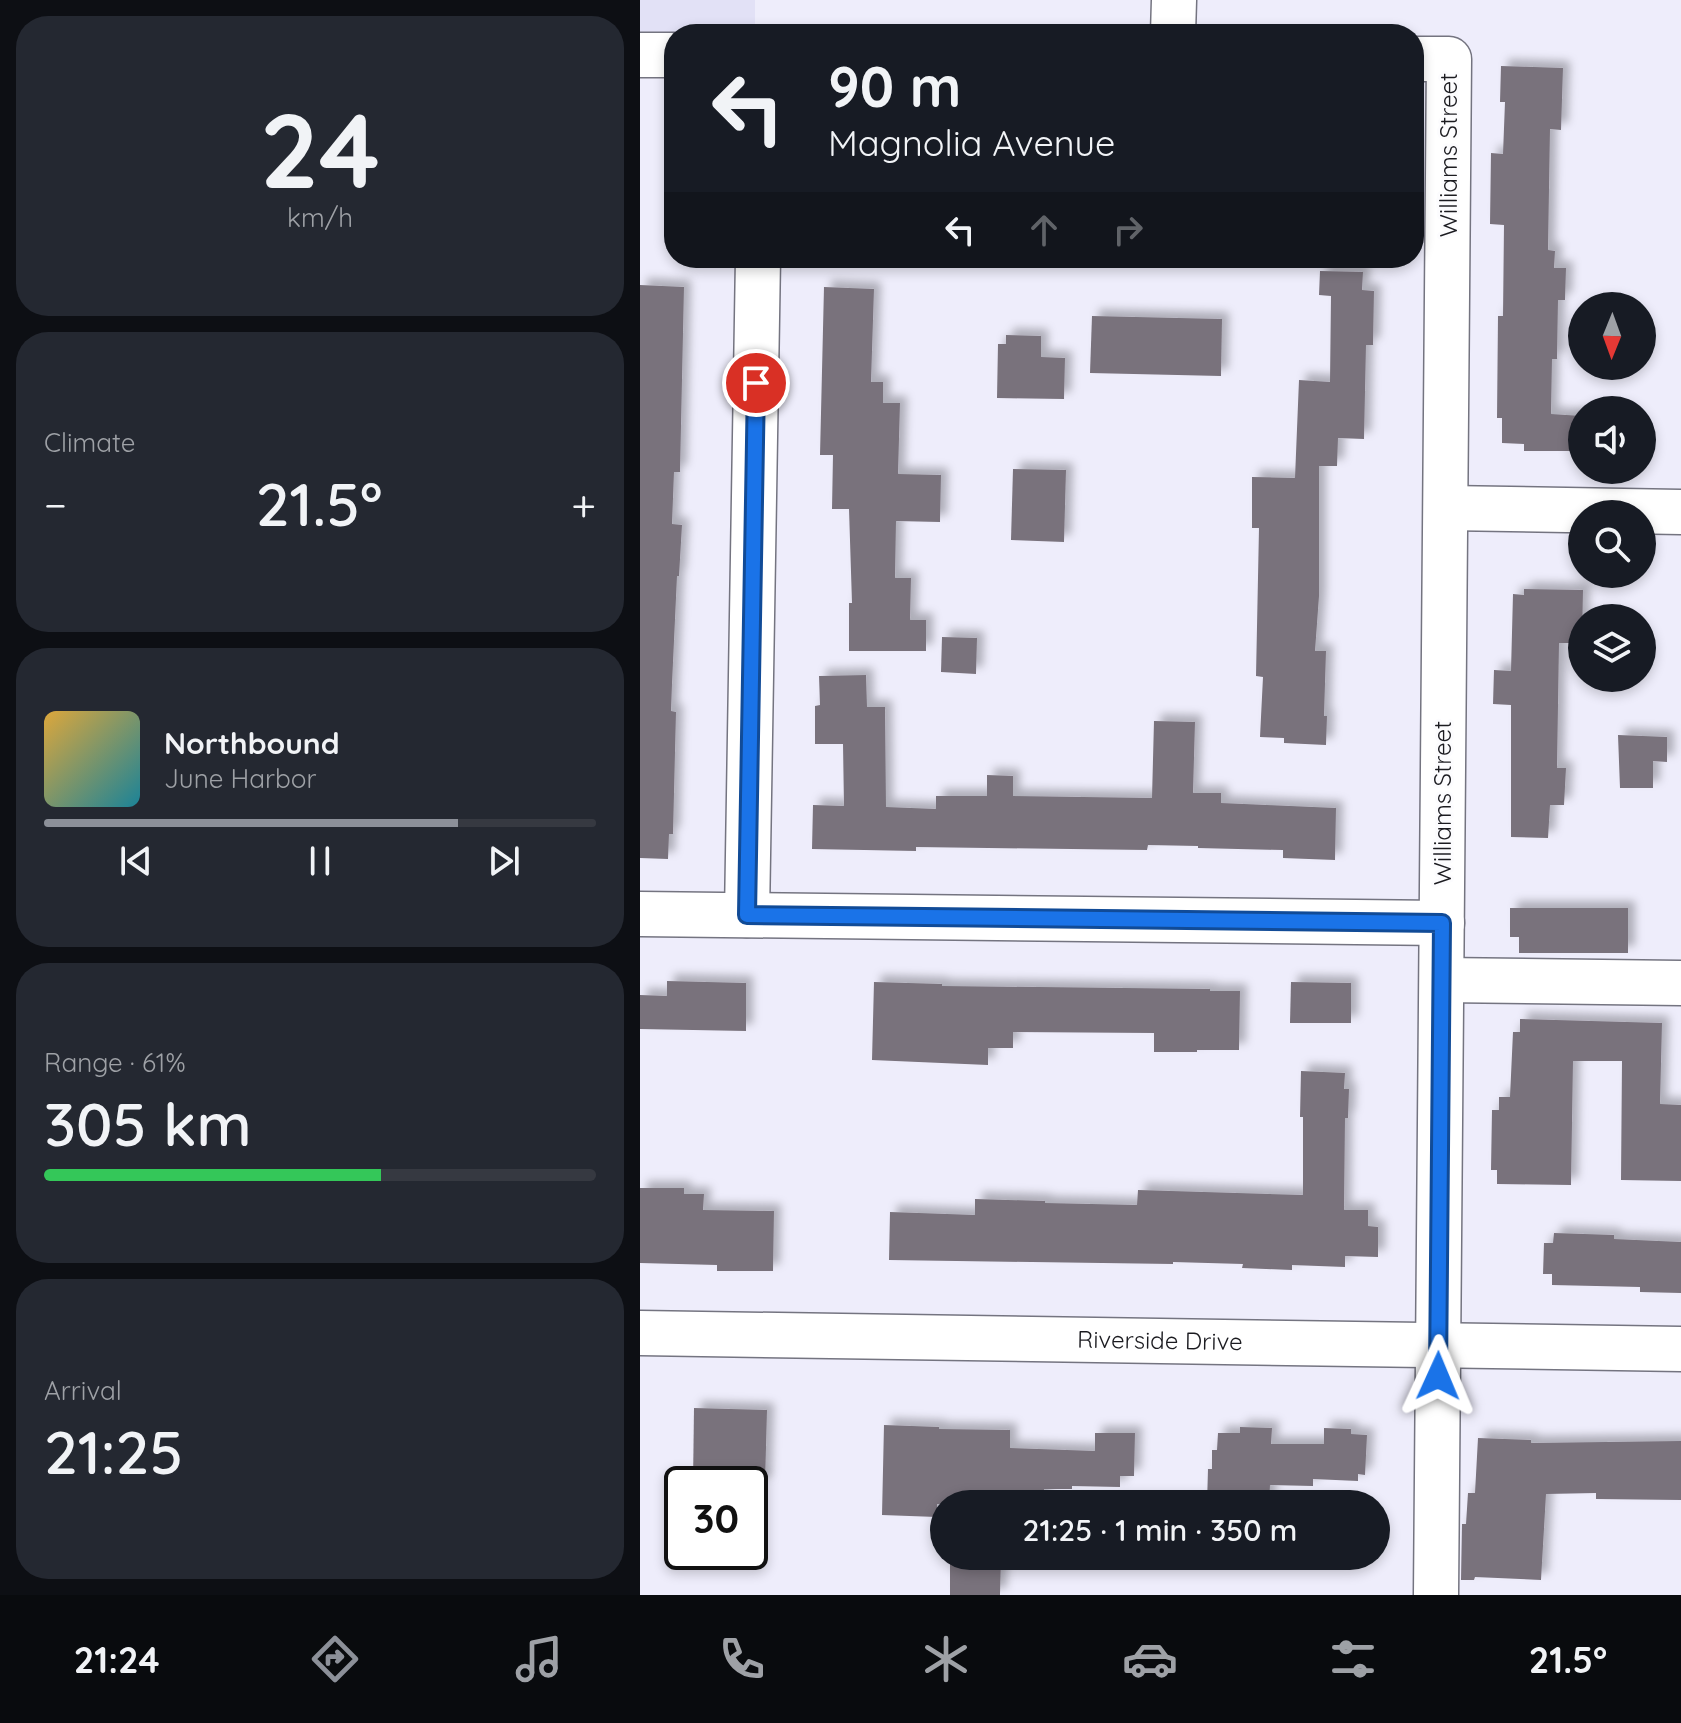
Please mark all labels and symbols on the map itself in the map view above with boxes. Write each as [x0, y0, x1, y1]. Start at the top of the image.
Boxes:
street label: Williams Street [1433, 73, 1463, 237]
north arrow [1568, 292, 1656, 380]
pin [722, 349, 790, 417]
street label: Williams Street [1427, 721, 1457, 885]
street label: Riverside Drive [1077, 1324, 1243, 1356]
position arrow [1396, 1334, 1480, 1418]
speed limit sign: 30 [664, 1466, 768, 1570]

